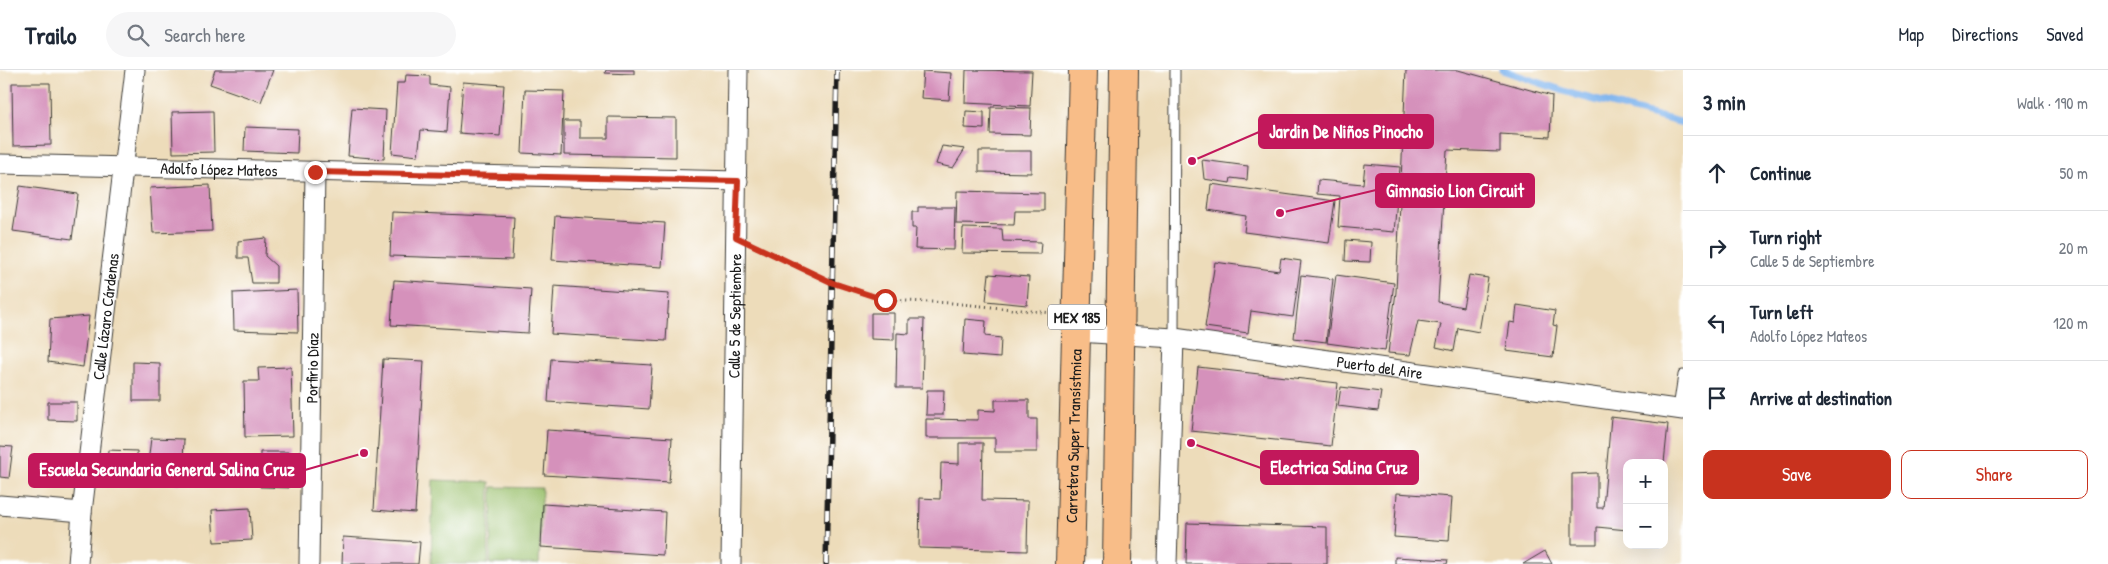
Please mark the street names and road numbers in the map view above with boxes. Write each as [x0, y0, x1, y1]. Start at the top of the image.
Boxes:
street label: Adolfo López Mateos [160, 157, 278, 181]
street label: Calle Lázaro Cárdenas [87, 252, 124, 381]
street label: Calle 5 de Septiembre [723, 253, 746, 379]
road number: MEX 185 [1048, 304, 1106, 330]
street label: Porfirio Díaz [300, 332, 324, 404]
street label: Carretera Super Transístmica [1060, 349, 1087, 523]
street label: Puerto del Aire [1335, 350, 1425, 384]

